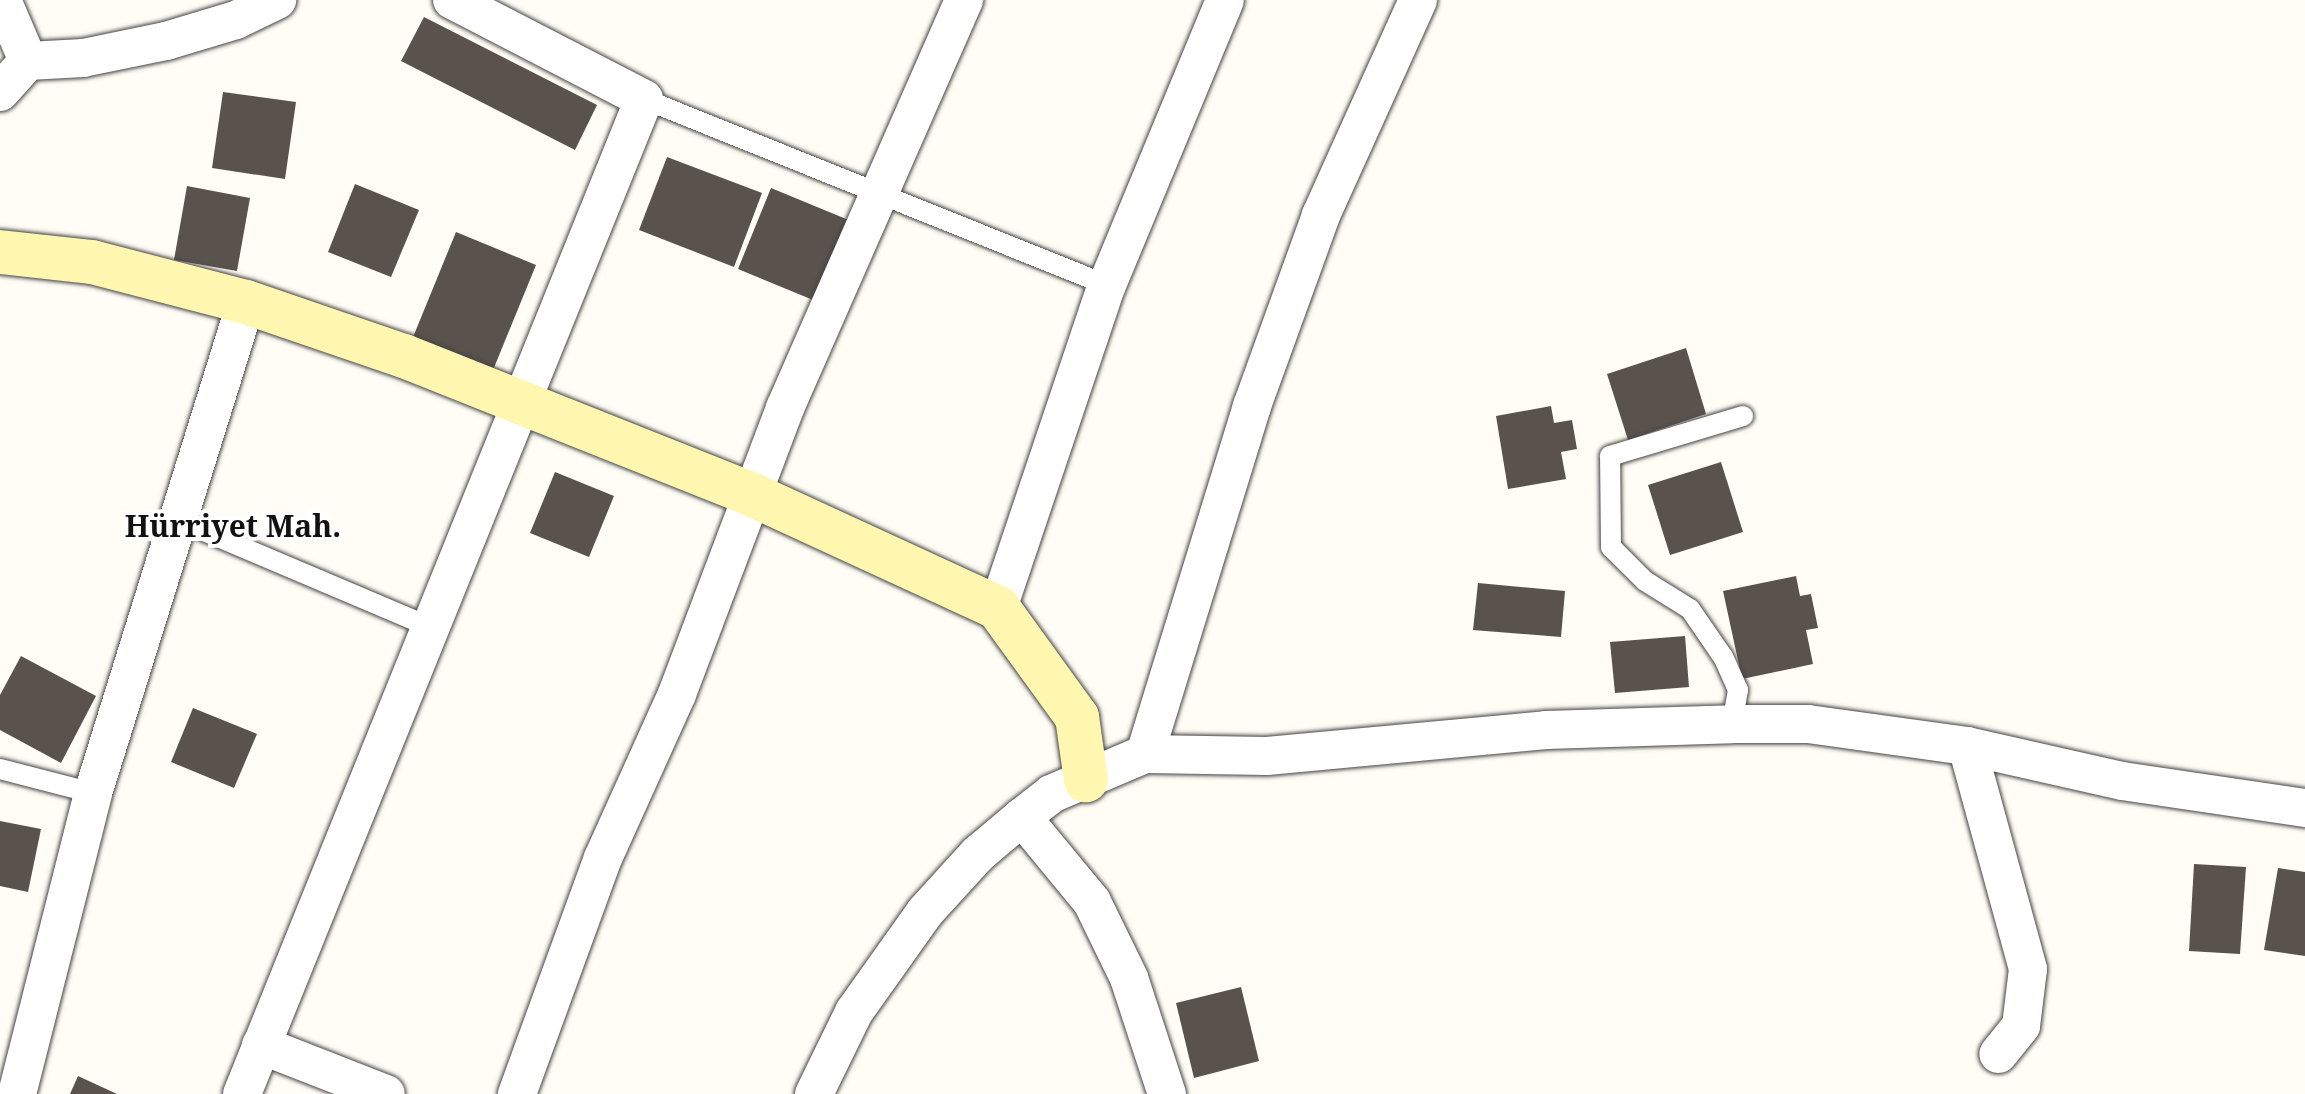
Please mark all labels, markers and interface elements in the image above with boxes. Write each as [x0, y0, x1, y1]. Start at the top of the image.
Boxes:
district label: Hürriyet Mah. [125, 508, 341, 544]

